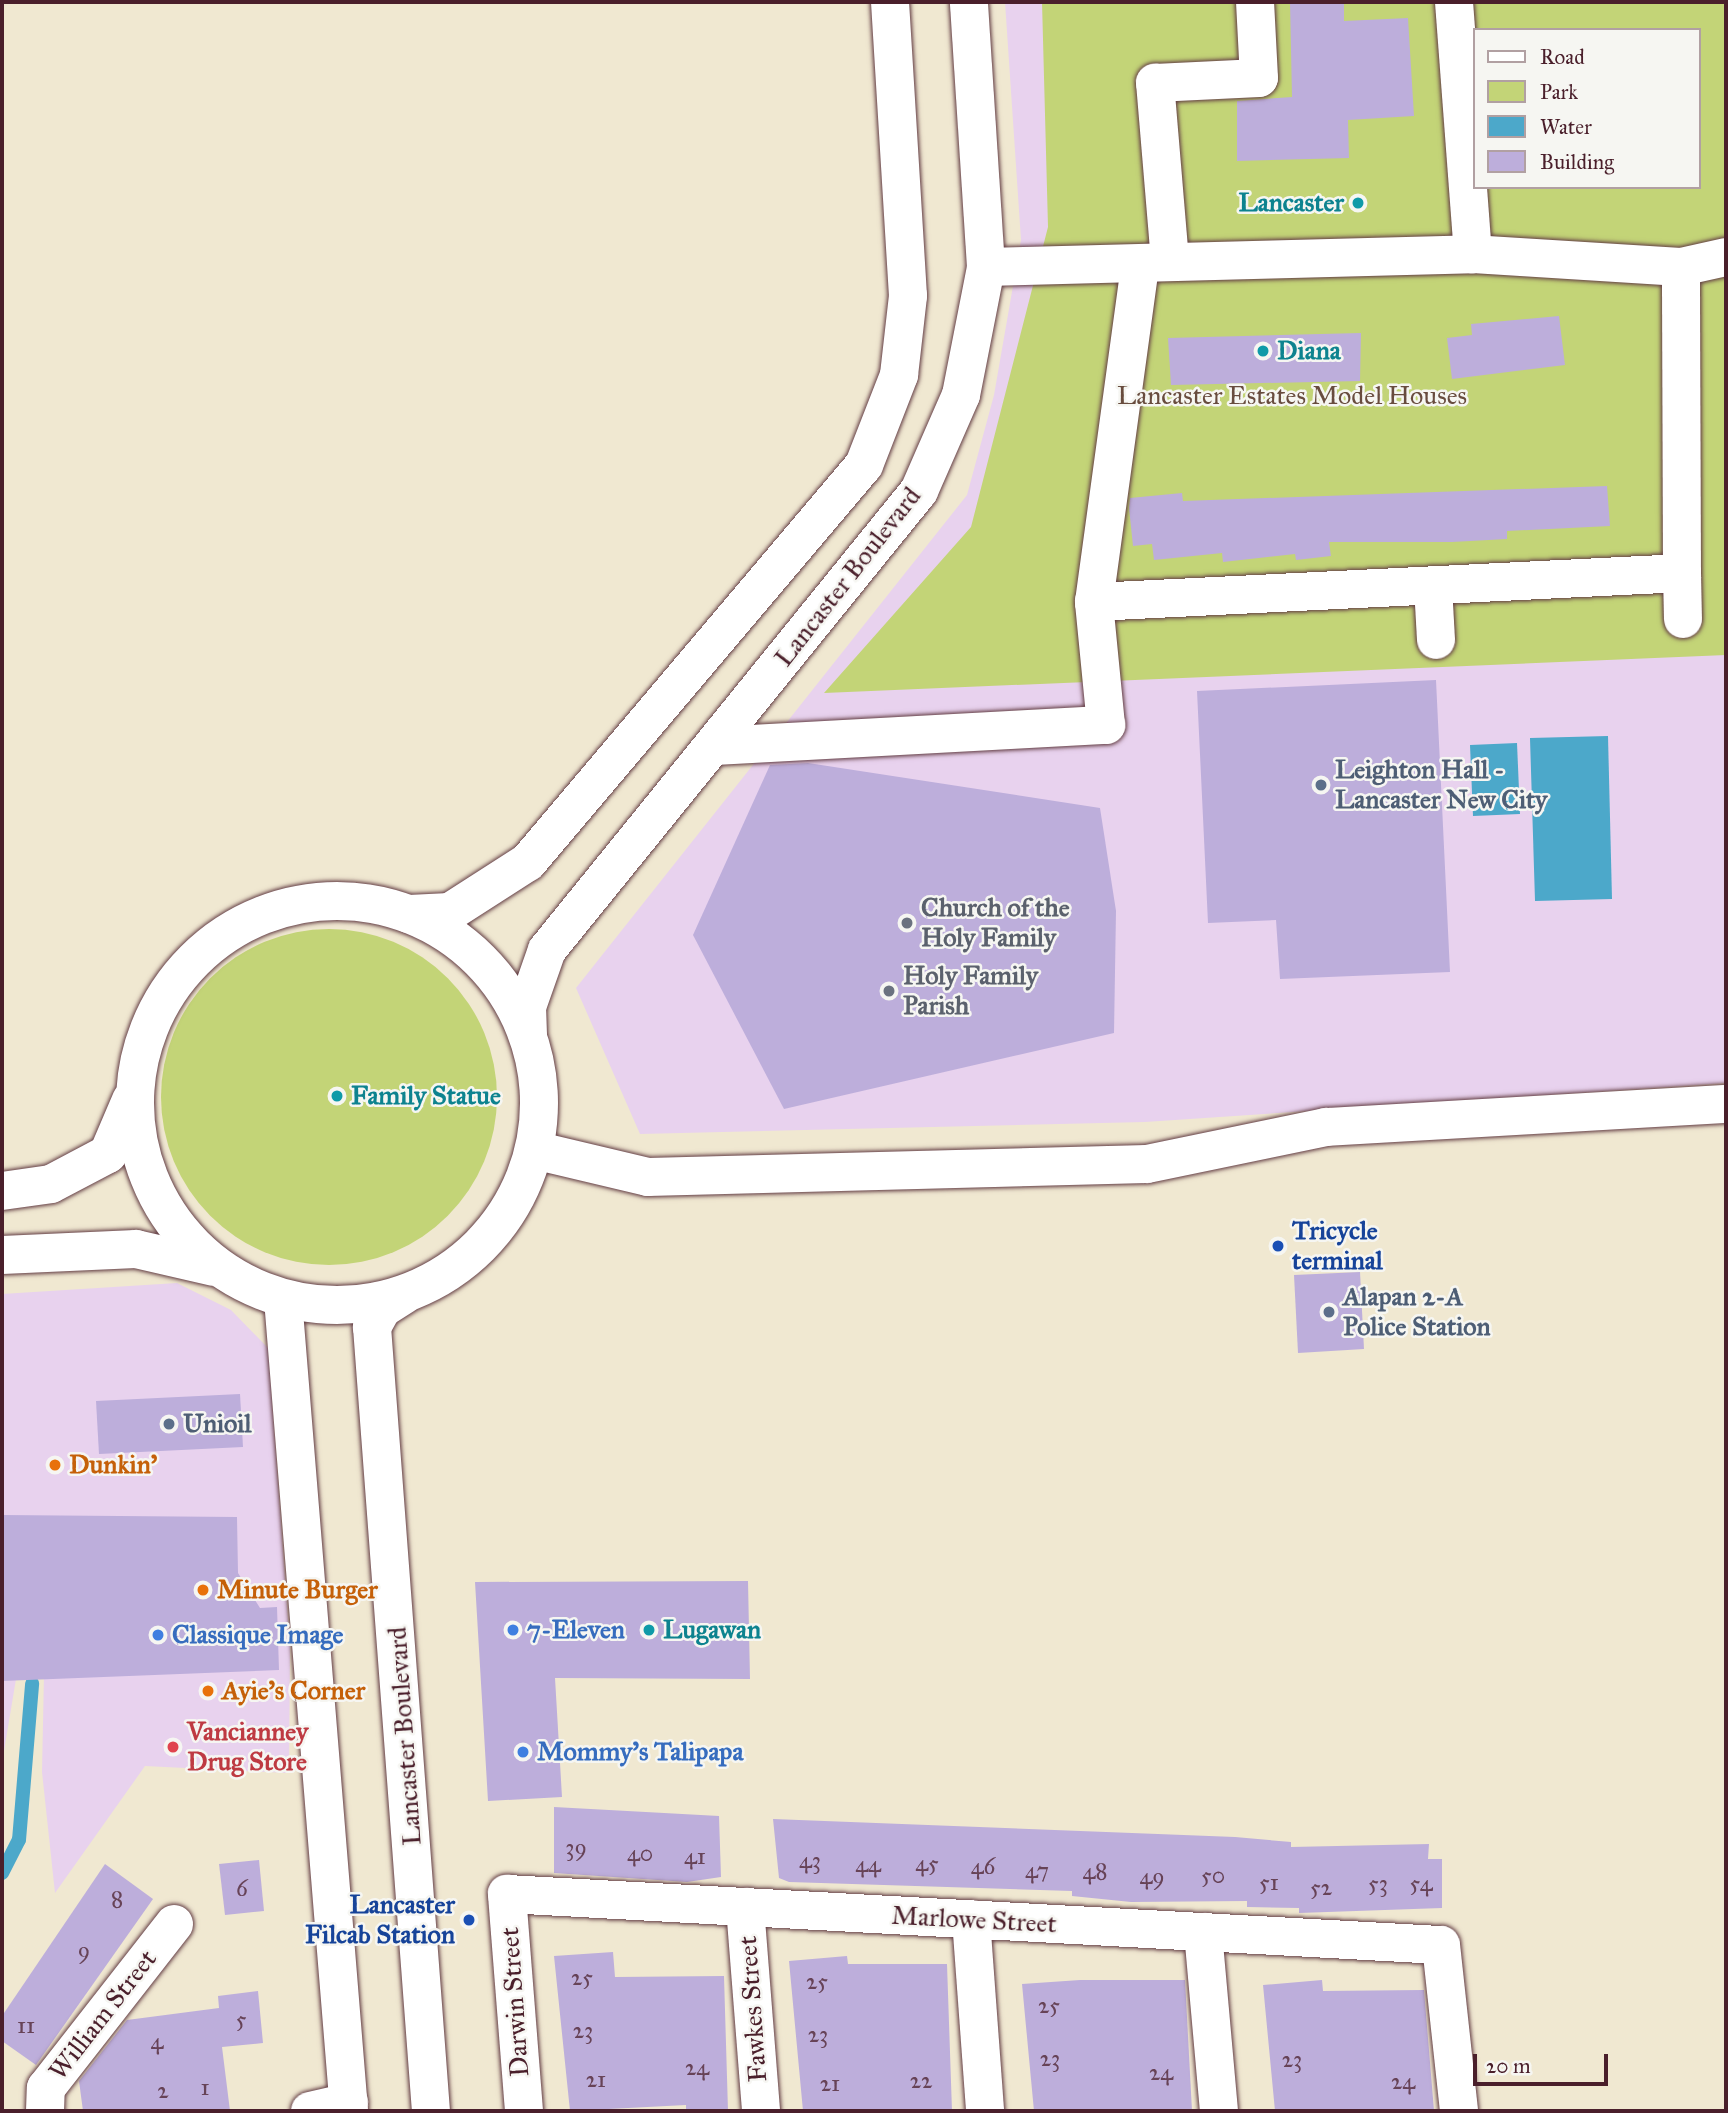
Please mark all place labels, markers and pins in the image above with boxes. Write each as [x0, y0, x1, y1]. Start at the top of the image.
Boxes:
place label: Lancaster [1239, 187, 1344, 219]
marker: Lancaster [1350, 195, 1366, 211]
place label: Diana [1277, 335, 1341, 367]
marker: Diana [1255, 343, 1271, 359]
place label: Leighton Hall - Lancaster New City [1335, 754, 1547, 816]
marker: Leighton Hall - Lancaster New City [1313, 777, 1329, 793]
place label: Church of the Holy Family [921, 892, 1070, 954]
marker: Church of the Holy Family [899, 915, 915, 931]
place label: Holy Family Parish [903, 960, 1038, 1021]
marker: Holy Family Parish [881, 983, 897, 999]
place label: Family Statue [351, 1080, 501, 1112]
marker: Family Statue [329, 1088, 345, 1104]
place label: Tricycle terminal [1292, 1215, 1383, 1276]
marker: Tricycle terminal [1270, 1238, 1286, 1254]
place label: Alapan 2-A Police Station [1343, 1281, 1491, 1342]
marker: Alapan 2-A Police Station [1321, 1304, 1337, 1320]
place label: Unioil [183, 1408, 251, 1440]
marker: Unioil [161, 1416, 177, 1432]
place label: Dunkin' [69, 1449, 157, 1481]
marker: Dunkin' [47, 1457, 63, 1473]
place label: Minute Burger [217, 1574, 378, 1606]
marker: Minute Burger [195, 1582, 211, 1598]
place label: 7-Eleven [527, 1614, 625, 1646]
place label: Lugawan [663, 1614, 761, 1646]
place label: Classique Image [172, 1619, 343, 1651]
marker: 7-Eleven [505, 1622, 521, 1638]
marker: Lugawan [641, 1622, 657, 1638]
marker: Classique Image [150, 1627, 166, 1643]
place label: Ayie's Corner [222, 1675, 365, 1707]
marker: Ayie's Corner [200, 1683, 216, 1699]
place label: Vancianney Drug Store [187, 1716, 308, 1778]
place label: Mommy's Talipapa [537, 1736, 743, 1768]
marker: Vancianney Drug Store [165, 1739, 181, 1755]
marker: Mommy's Talipapa [515, 1744, 531, 1760]
place label: Lancaster Filcab Station [305, 1889, 455, 1951]
marker: Lancaster Filcab Station [461, 1912, 477, 1928]

